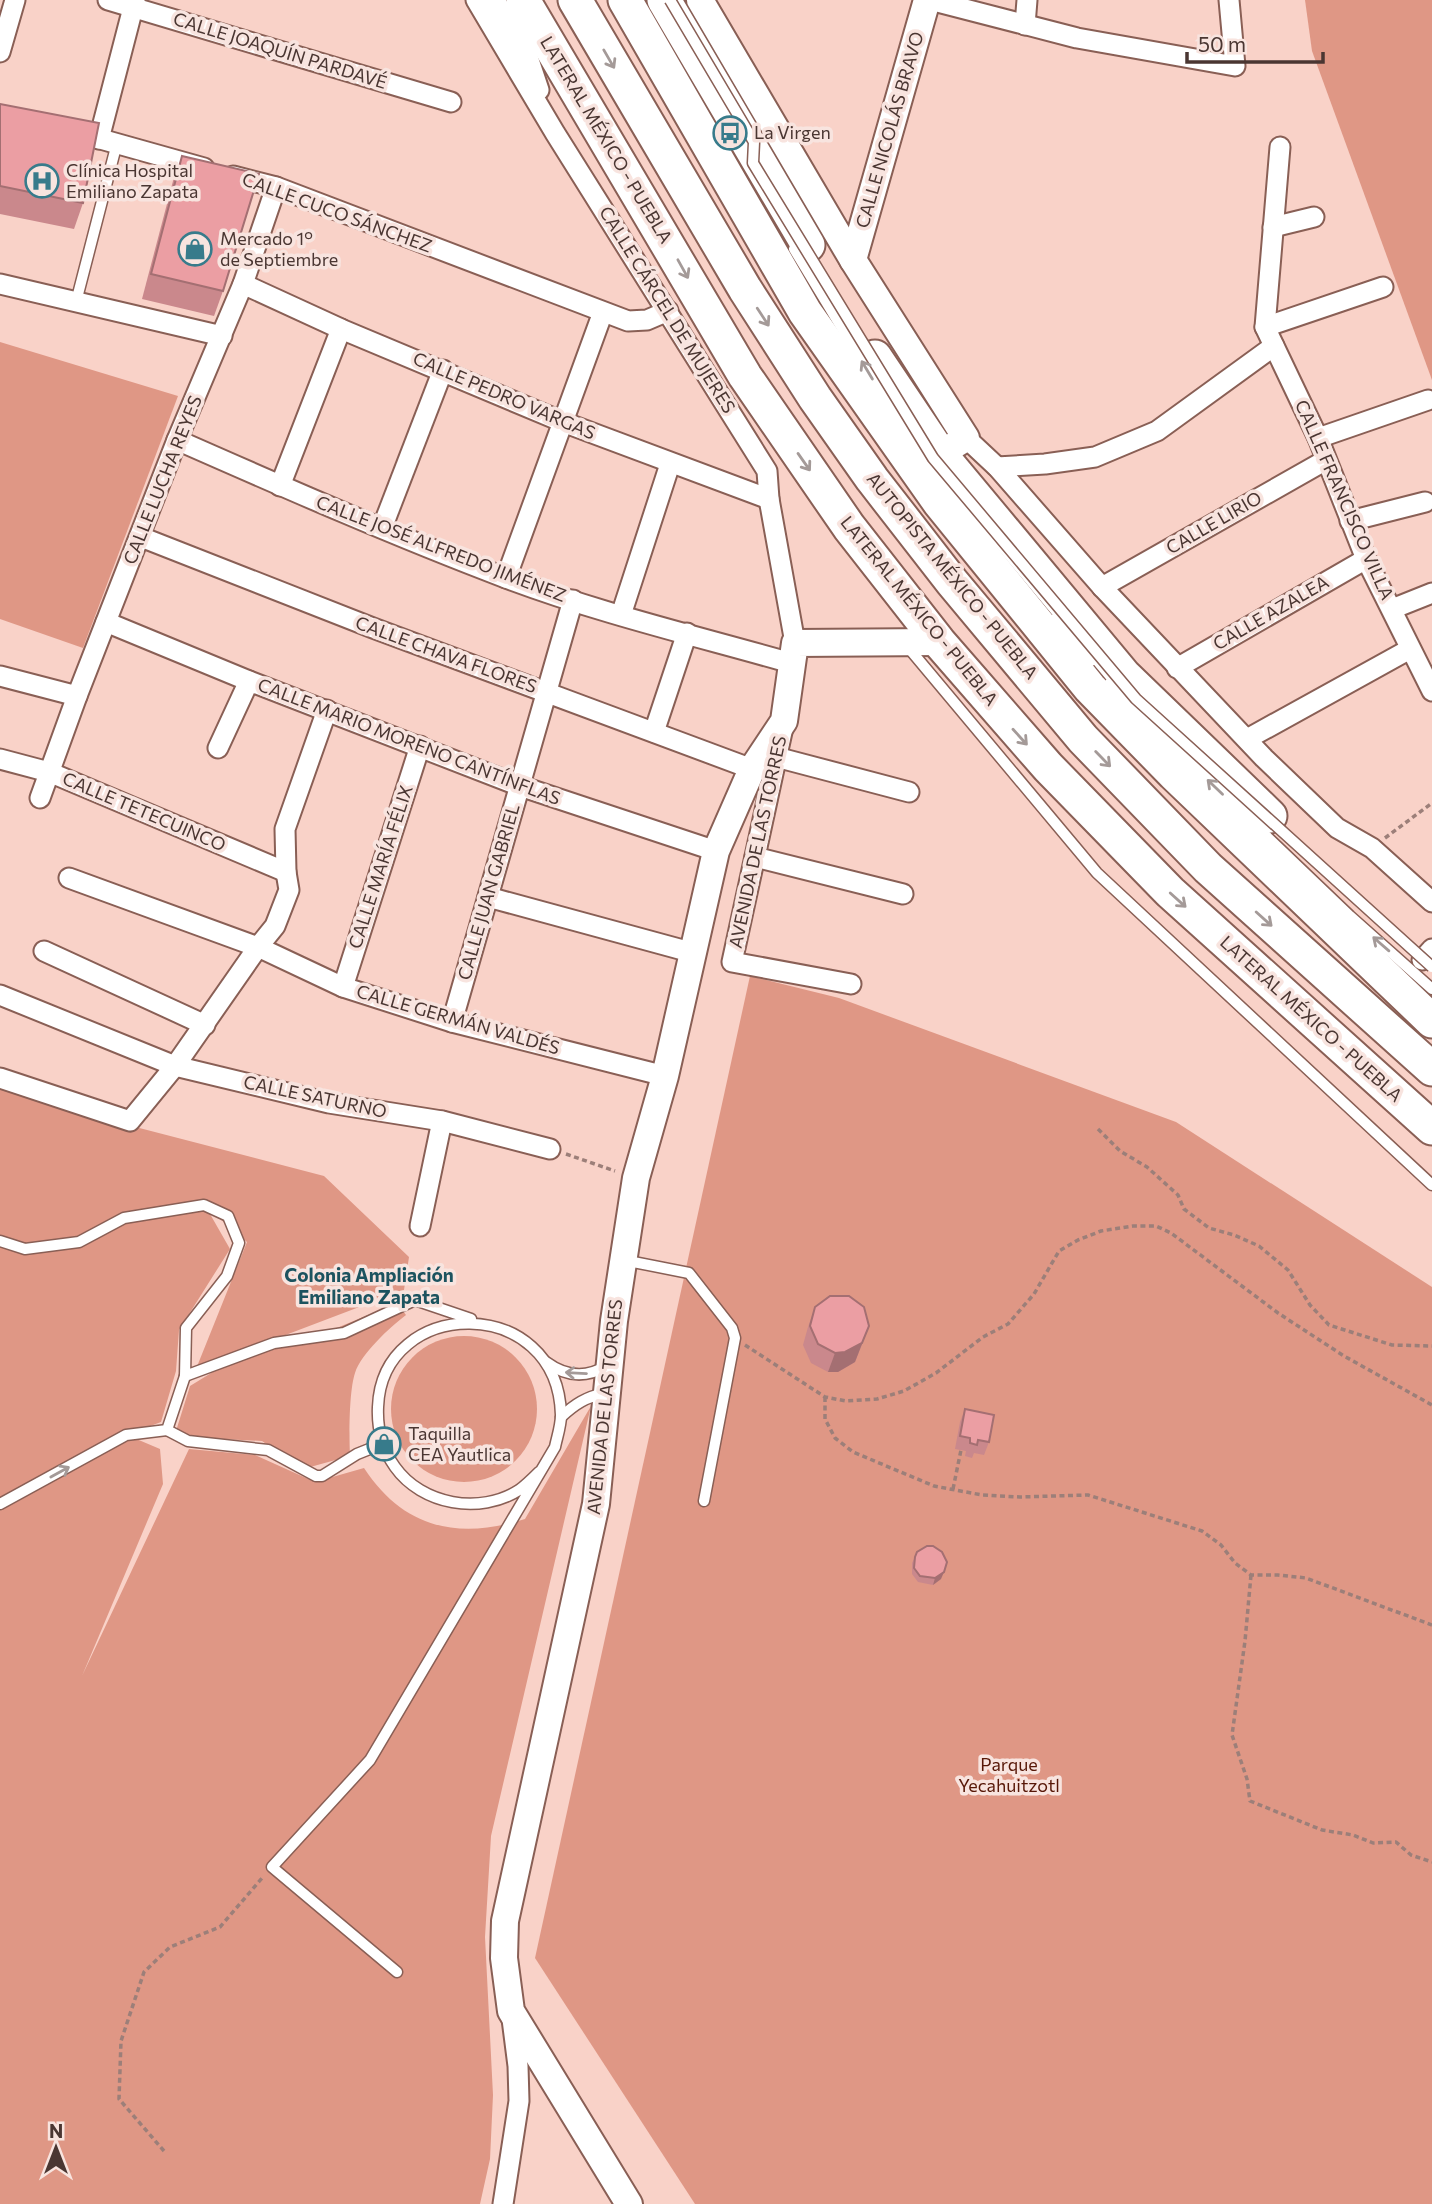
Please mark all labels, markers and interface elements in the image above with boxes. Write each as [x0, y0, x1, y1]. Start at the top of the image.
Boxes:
street label: CALLE JOAQUÍN PARDAVÉ [171, 7, 390, 93]
scale bar [1187, 21, 1324, 65]
street label: CALLE NICOLÁS BRAVO [850, 29, 928, 230]
text: 50 m [1198, 31, 1246, 56]
street label: LATERAL MÉXICO - PUEBLA [536, 32, 678, 247]
one-way arrow [603, 48, 617, 68]
bus stop icon: La Virgen [711, 114, 749, 152]
place label: La Virgen [754, 121, 831, 143]
place label: Clínica Hospital Emiliano Zapata [66, 159, 199, 202]
hospital icon: Clínica Hospital Emiliano Zapata [23, 162, 61, 200]
street label: CALLE CUCO SÁNCHEZ [239, 167, 435, 257]
street label: CALLE CÁRCEL DE MUJERES [595, 202, 741, 417]
place label: Mercado 1° de Septiembre [220, 227, 338, 270]
shop icon: Mercado 1° de Septiembre [176, 230, 214, 268]
one-way arrow [676, 259, 690, 279]
one-way arrow [757, 307, 771, 327]
street label: CALLE PEDRO VARGAS [410, 347, 599, 444]
one-way arrow [859, 360, 873, 380]
street label: CALLE LUCHA REYES [118, 392, 206, 567]
street label: CALLE FRANCISCO VILLA [1291, 396, 1399, 603]
one-way arrow [797, 452, 811, 471]
street label: AUTOPISTA MÉXICO - PUEBLA [863, 468, 1043, 683]
street label: CALLE LIRIO [1162, 486, 1265, 558]
street label: CALLE JOSÉ ALFREDO JIMÉNEZ [313, 490, 569, 606]
street label: LATERAL MÉXICO - PUEBLA [836, 511, 1003, 710]
street label: CALLE AZALEA [1209, 570, 1332, 654]
street label: CALLE CHAVA FLORES [353, 611, 540, 697]
street label: CALLE MARIO MORENO CANTÍNFLAS [255, 673, 564, 809]
one-way arrow [1012, 727, 1028, 745]
street label: AVENIDA DE LAS TORRES [724, 734, 790, 950]
one-way arrow [1094, 750, 1111, 767]
street label: CALLE TETECUINCO [60, 767, 229, 855]
one-way arrow [1207, 779, 1224, 796]
street label: CALLE MARÍA FÉLIX [343, 782, 417, 951]
street label: CALLE JUAN GABRIEL [452, 801, 524, 982]
one-way arrow [1169, 892, 1187, 908]
one-way arrow [1255, 911, 1273, 927]
street label: LATERAL MÉXICO - PUEBLA [1216, 931, 1407, 1106]
one-way arrow [1373, 935, 1390, 952]
street label: CALLE GERMÁN VALDÉS [354, 979, 562, 1059]
street label: CALLE SATURNO [242, 1070, 389, 1122]
district label: Colonia Ampliación Emiliano Zapata [284, 1263, 454, 1308]
street label: AVENIDA DE LAS TORRES [582, 1298, 626, 1516]
one-way arrow [565, 1366, 588, 1379]
place label: Taquilla CEA Yautlica [408, 1422, 511, 1465]
shop icon: Taquilla CEA Yautlica [365, 1425, 403, 1463]
one-way arrow [49, 1465, 70, 1478]
park label: Parque Yecahuitzotl [958, 1753, 1060, 1796]
north arrow [21, 2113, 91, 2183]
text: N [49, 2119, 63, 2142]

